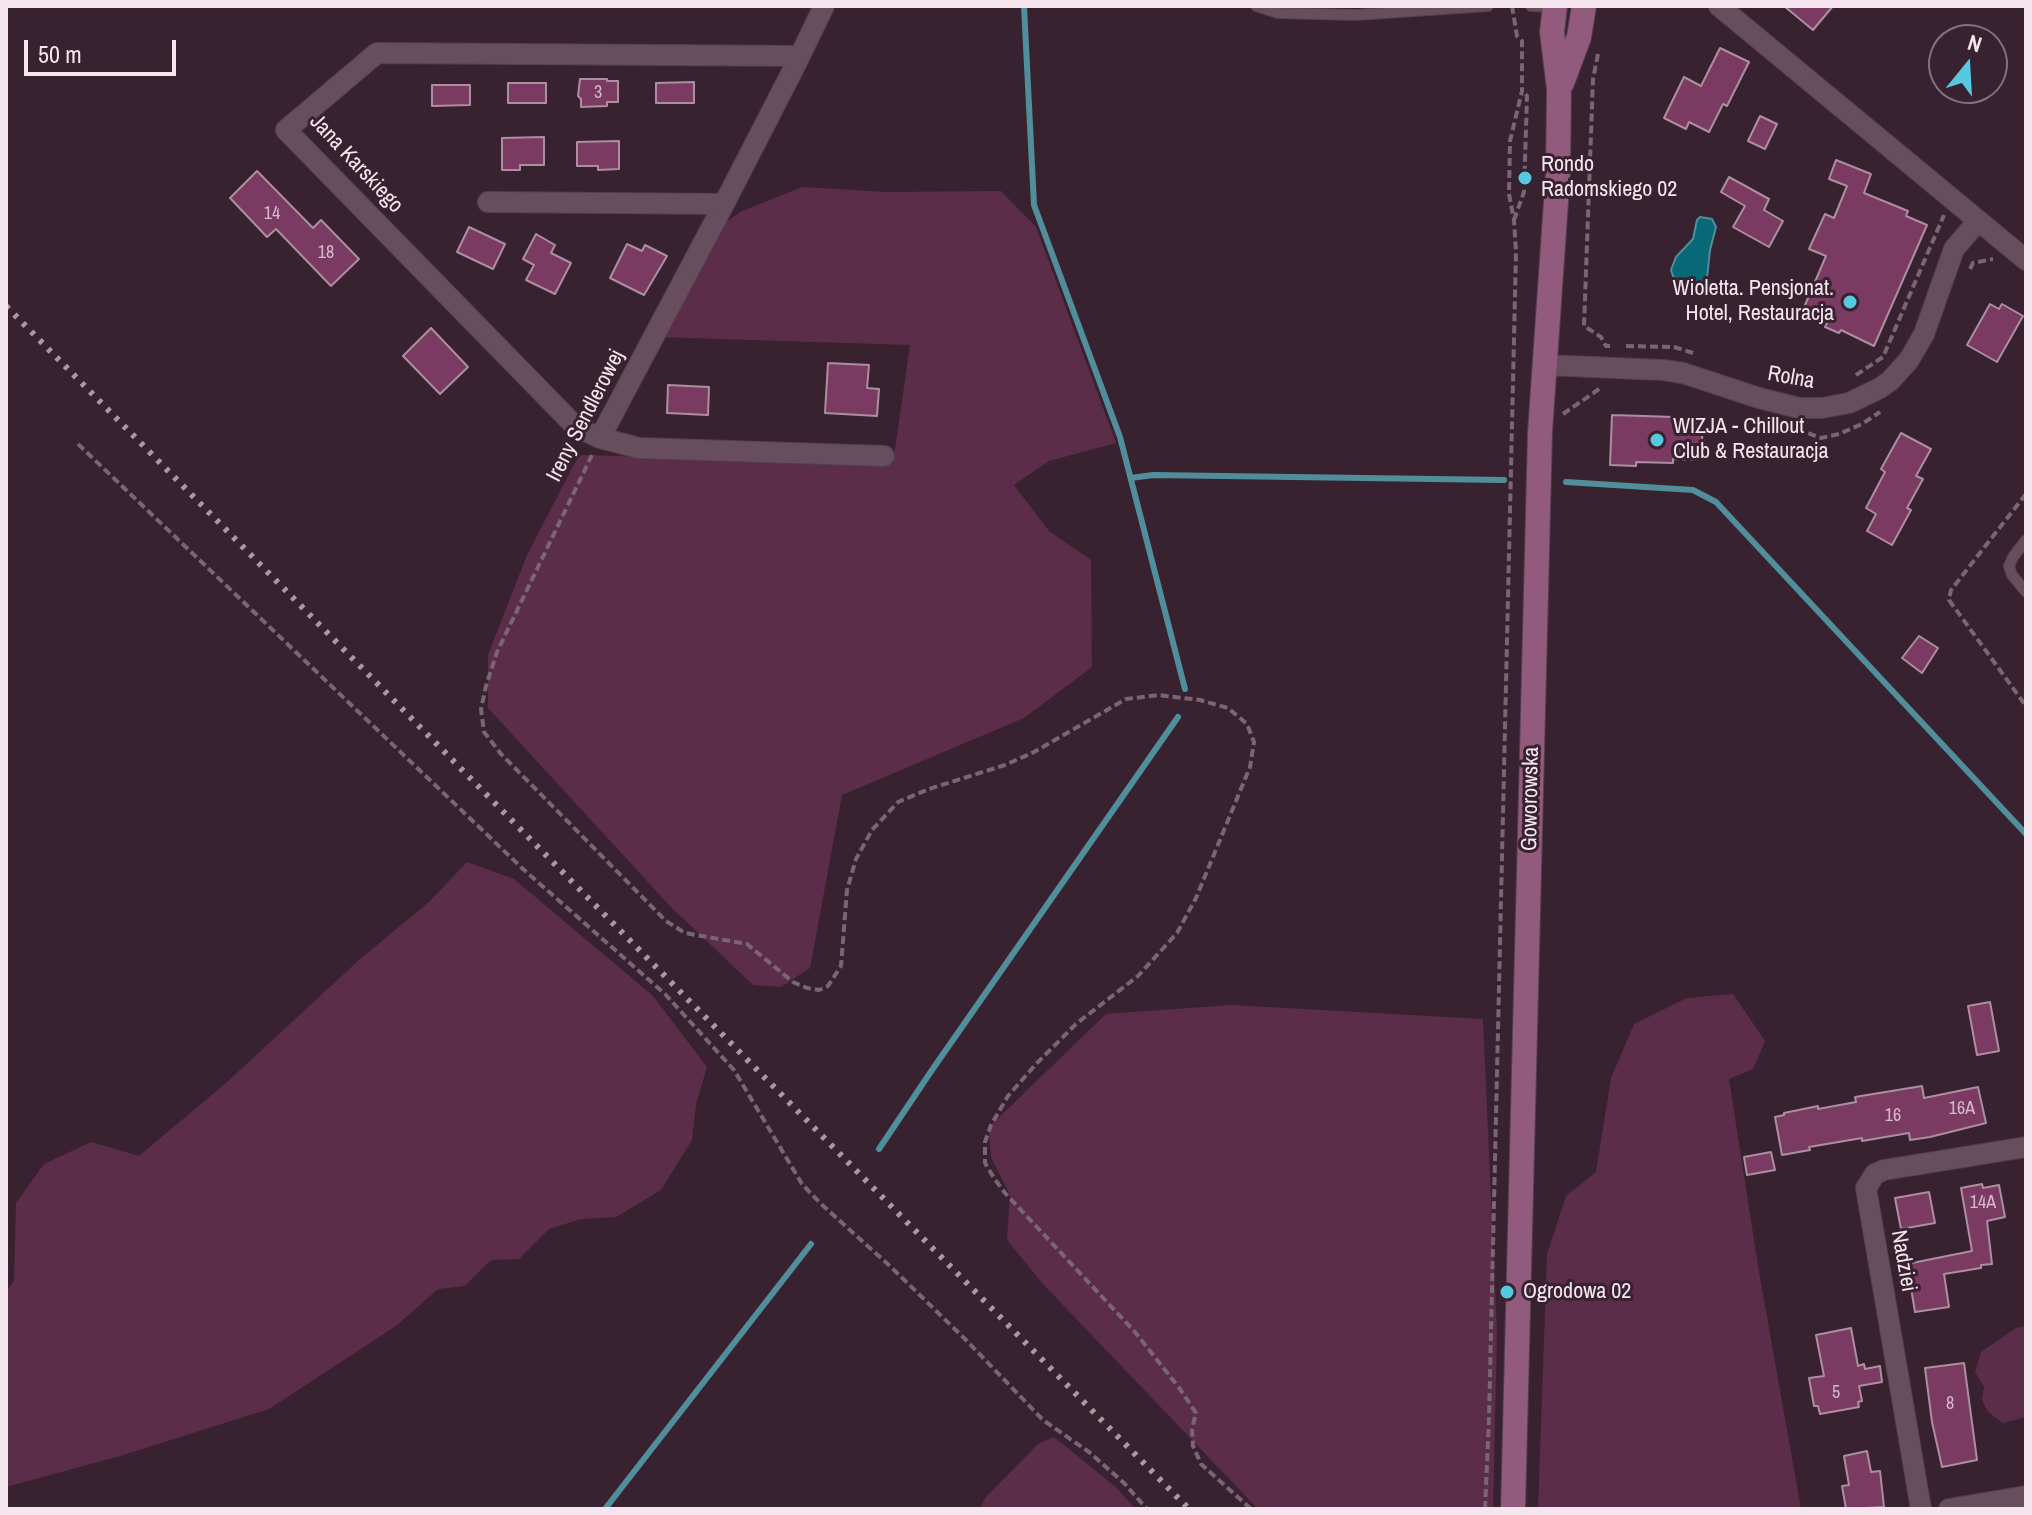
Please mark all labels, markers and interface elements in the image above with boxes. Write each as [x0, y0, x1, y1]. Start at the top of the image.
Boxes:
scale bar [28, 24, 180, 74]
north arrow [1928, 24, 2008, 104]
text: N [1964, 27, 1986, 59]
text: 50 m [38, 38, 82, 70]
house number: 3 [594, 82, 602, 104]
street label: Jana Karskiego [304, 109, 408, 219]
place label: Rondo Radomskiego 02 [1541, 152, 1677, 204]
marker: Rondo Radomskiego 02 [1516, 169, 1534, 187]
house number: 14 [264, 203, 280, 225]
house number: 18 [318, 242, 334, 264]
place label: Wioletta. Pensjonat. Hotel, Restauracja [1673, 276, 1834, 328]
marker: Wioletta. Pensjonat. Hotel, Restauracja [1841, 293, 1859, 311]
street label: Ireny Sendlerowej [541, 346, 631, 486]
street label: Rolna [1766, 361, 1816, 395]
place label: WIZJA - Chillout Club & Restauracja [1673, 414, 1828, 466]
marker: WIZJA - Chillout Club & Restauracja [1648, 431, 1666, 449]
street label: Goworowska [1517, 747, 1545, 851]
house number: 16A [1949, 1098, 1975, 1120]
house number: 16 [1885, 1105, 1901, 1127]
house number: 14A [1970, 1192, 1996, 1214]
street label: Nadziei [1885, 1228, 1921, 1294]
place label: Ogrodowa 02 [1523, 1279, 1631, 1305]
marker: Ogrodowa 02 [1498, 1283, 1516, 1301]
house number: 5 [1832, 1382, 1840, 1404]
house number: 8 [1946, 1393, 1954, 1415]

